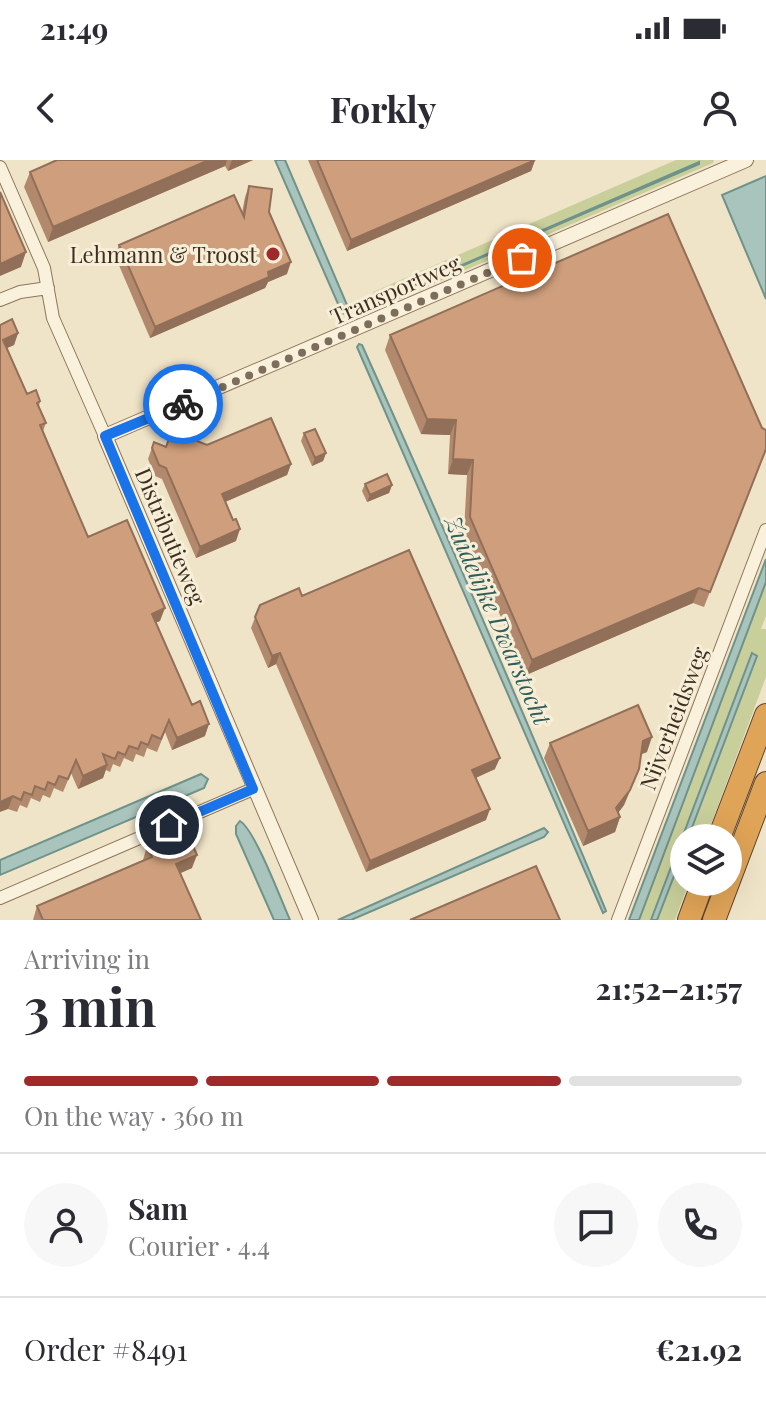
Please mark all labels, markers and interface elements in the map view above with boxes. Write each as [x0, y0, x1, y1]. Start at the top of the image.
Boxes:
text: 21:49 [40, 8, 108, 48]
text: Forkly [330, 84, 436, 132]
icon: back [24, 86, 68, 130]
icon: person [698, 86, 742, 130]
pin [488, 224, 556, 292]
icon: bag [500, 236, 544, 280]
place label: Lehmann & Troost [70, 239, 258, 269]
marker: Lehmann & Troost [264, 245, 282, 263]
street label: Transportweg [325, 247, 465, 331]
courier [143, 364, 223, 444]
icon: bike [161, 382, 205, 426]
street label: Distributieweg [129, 463, 214, 609]
water label: Zuidelijke Dwarstocht [438, 509, 560, 731]
street label: Nijverheidsweg [632, 642, 714, 794]
pin [135, 791, 203, 859]
icon: home [147, 803, 191, 847]
map controls [670, 824, 742, 896]
button: layers [670, 824, 742, 896]
text: Arriving in [24, 941, 150, 976]
text: 21:52–21:57 [596, 968, 742, 1008]
text: 3 min [24, 971, 157, 1040]
text: On the way · 360 m [24, 1098, 244, 1133]
button: person [24, 1183, 108, 1267]
button: chat [554, 1183, 638, 1267]
button: phone [658, 1183, 742, 1267]
text: Sam [128, 1188, 188, 1228]
text: Courier · 4.4 [128, 1228, 270, 1263]
text: Order #8491 [24, 1329, 188, 1369]
text: €21.92 [656, 1329, 742, 1369]

